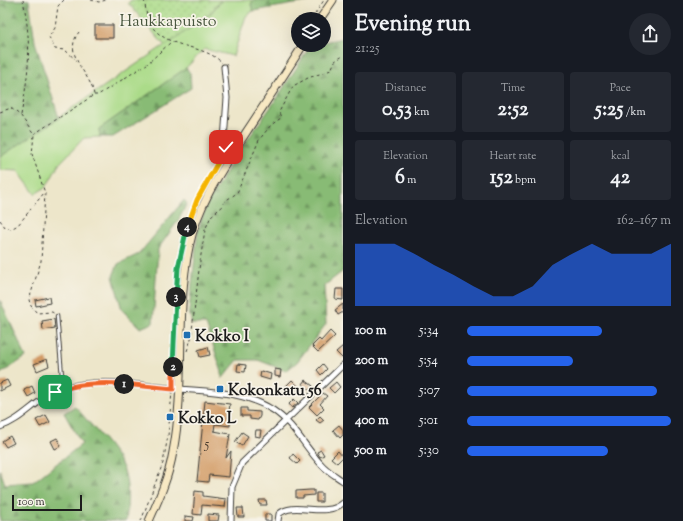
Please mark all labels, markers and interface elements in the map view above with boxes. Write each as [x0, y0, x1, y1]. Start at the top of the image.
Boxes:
text: Evening run [355, 9, 471, 41]
park label: Haukkapuisto [120, 11, 217, 34]
map controls [291, 12, 331, 52]
button: layers [291, 12, 331, 52]
button: share [629, 13, 671, 55]
text: 21:25 [355, 40, 379, 58]
text: Distance [385, 80, 426, 96]
text: Time [501, 80, 525, 96]
text: Pace [610, 80, 631, 96]
text: 0.53 [382, 96, 412, 125]
text: 2:52 [498, 96, 528, 125]
text: 5:25 [595, 96, 623, 125]
text: km [412, 104, 429, 120]
text: /km [623, 104, 646, 120]
pin [209, 130, 243, 164]
icon: check [215, 136, 237, 158]
text: Elevation [383, 148, 428, 164]
text: Heart rate [490, 148, 536, 164]
text: kcal [611, 148, 630, 164]
text: 6 [395, 164, 405, 193]
text: 152 [490, 164, 513, 193]
text: 42 [611, 164, 630, 193]
text: m [405, 172, 416, 188]
text: bpm [513, 172, 536, 188]
text: Elevation [355, 212, 408, 230]
text: 162–167 m [617, 212, 671, 230]
pin: 4 [177, 217, 197, 237]
text: 4 [184, 219, 190, 235]
pin: 3 [166, 287, 186, 307]
text: 3 [174, 289, 178, 305]
text: 100 m [355, 322, 387, 340]
text: 5:34 [419, 322, 439, 340]
place label: Kokko I [195, 326, 250, 349]
marker: Kokko I [182, 330, 192, 340]
text: 200 m [355, 352, 388, 370]
text: 5:54 [419, 352, 438, 370]
pin: 2 [163, 357, 183, 377]
text: 2 [170, 359, 176, 375]
pin: 1 [114, 374, 134, 394]
pin [38, 375, 72, 409]
text: 1 [122, 376, 126, 392]
place label: Kokonkatu 56 [228, 380, 322, 403]
icon: arrive [44, 381, 66, 403]
text: 300 m [355, 382, 387, 400]
text: 5:07 [419, 382, 440, 400]
marker: Kokonkatu 56 [215, 384, 225, 394]
place label: Kokko L [178, 408, 237, 431]
marker: Kokko L [165, 412, 175, 422]
text: 400 m [355, 412, 389, 430]
text: 5:01 [419, 412, 438, 430]
house number: 5 [204, 435, 210, 455]
text: 500 m [355, 442, 387, 460]
text: 5:30 [419, 442, 439, 460]
scale bar [12, 493, 82, 512]
text: 100 m [18, 494, 45, 510]

